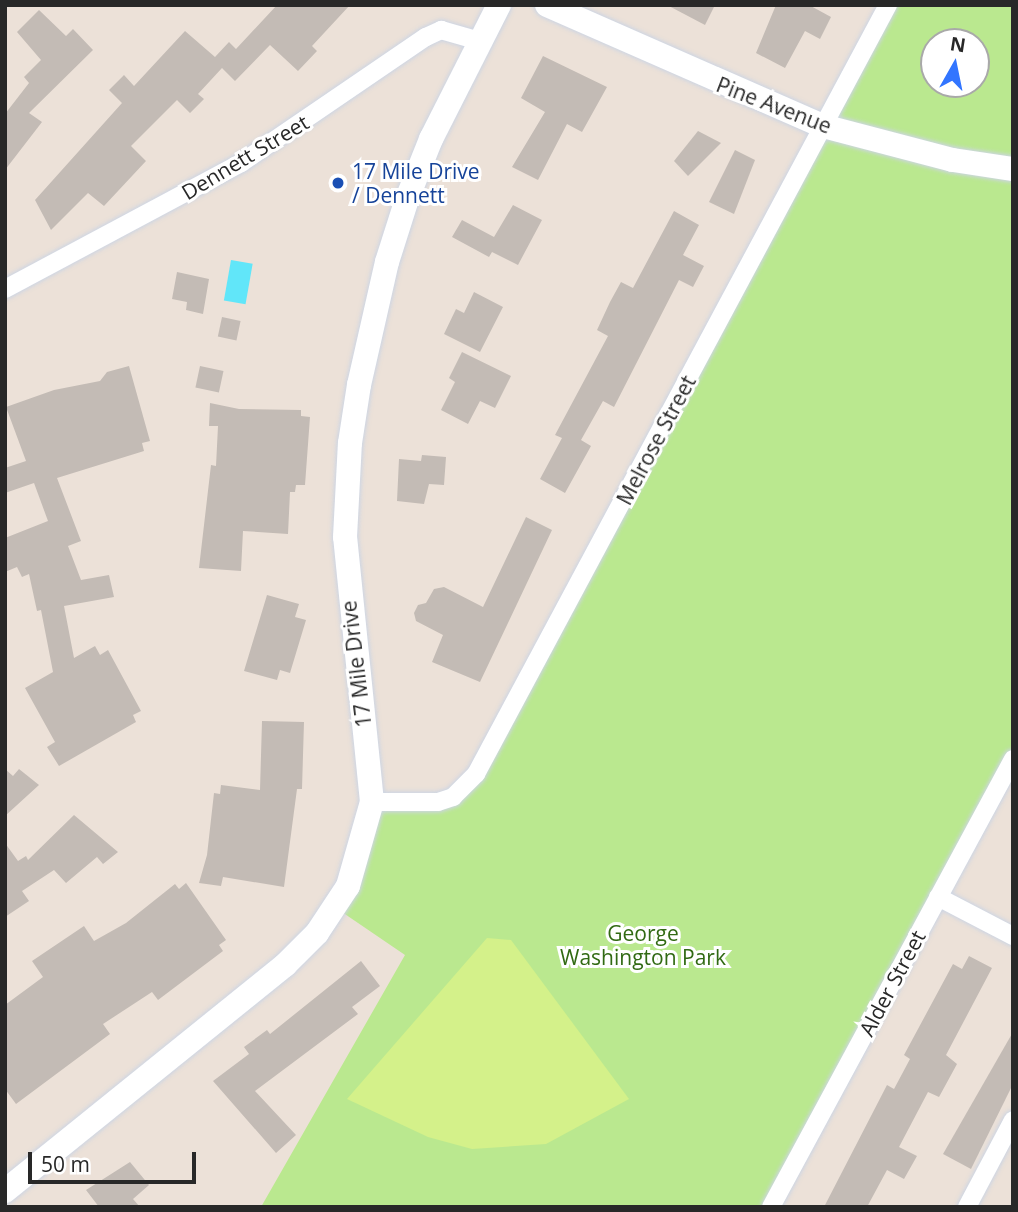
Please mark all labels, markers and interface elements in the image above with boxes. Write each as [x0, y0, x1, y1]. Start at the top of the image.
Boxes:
north arrow [920, 28, 990, 98]
text: N [948, 30, 968, 58]
street label: Pine Avenue [713, 72, 835, 138]
street label: Dennett Street [177, 109, 313, 205]
place label: 17 Mile Drive / Dennett [352, 158, 480, 208]
marker: 17 Mile Drive / Dennett [330, 175, 346, 191]
street label: Melrose Street [611, 371, 701, 509]
street label: 17 Mile Drive [336, 599, 376, 729]
park label: George Washington Park [560, 920, 726, 970]
street label: Alder Street [854, 926, 930, 1040]
scale bar [32, 1138, 200, 1182]
text: 50 m [41, 1150, 90, 1178]

